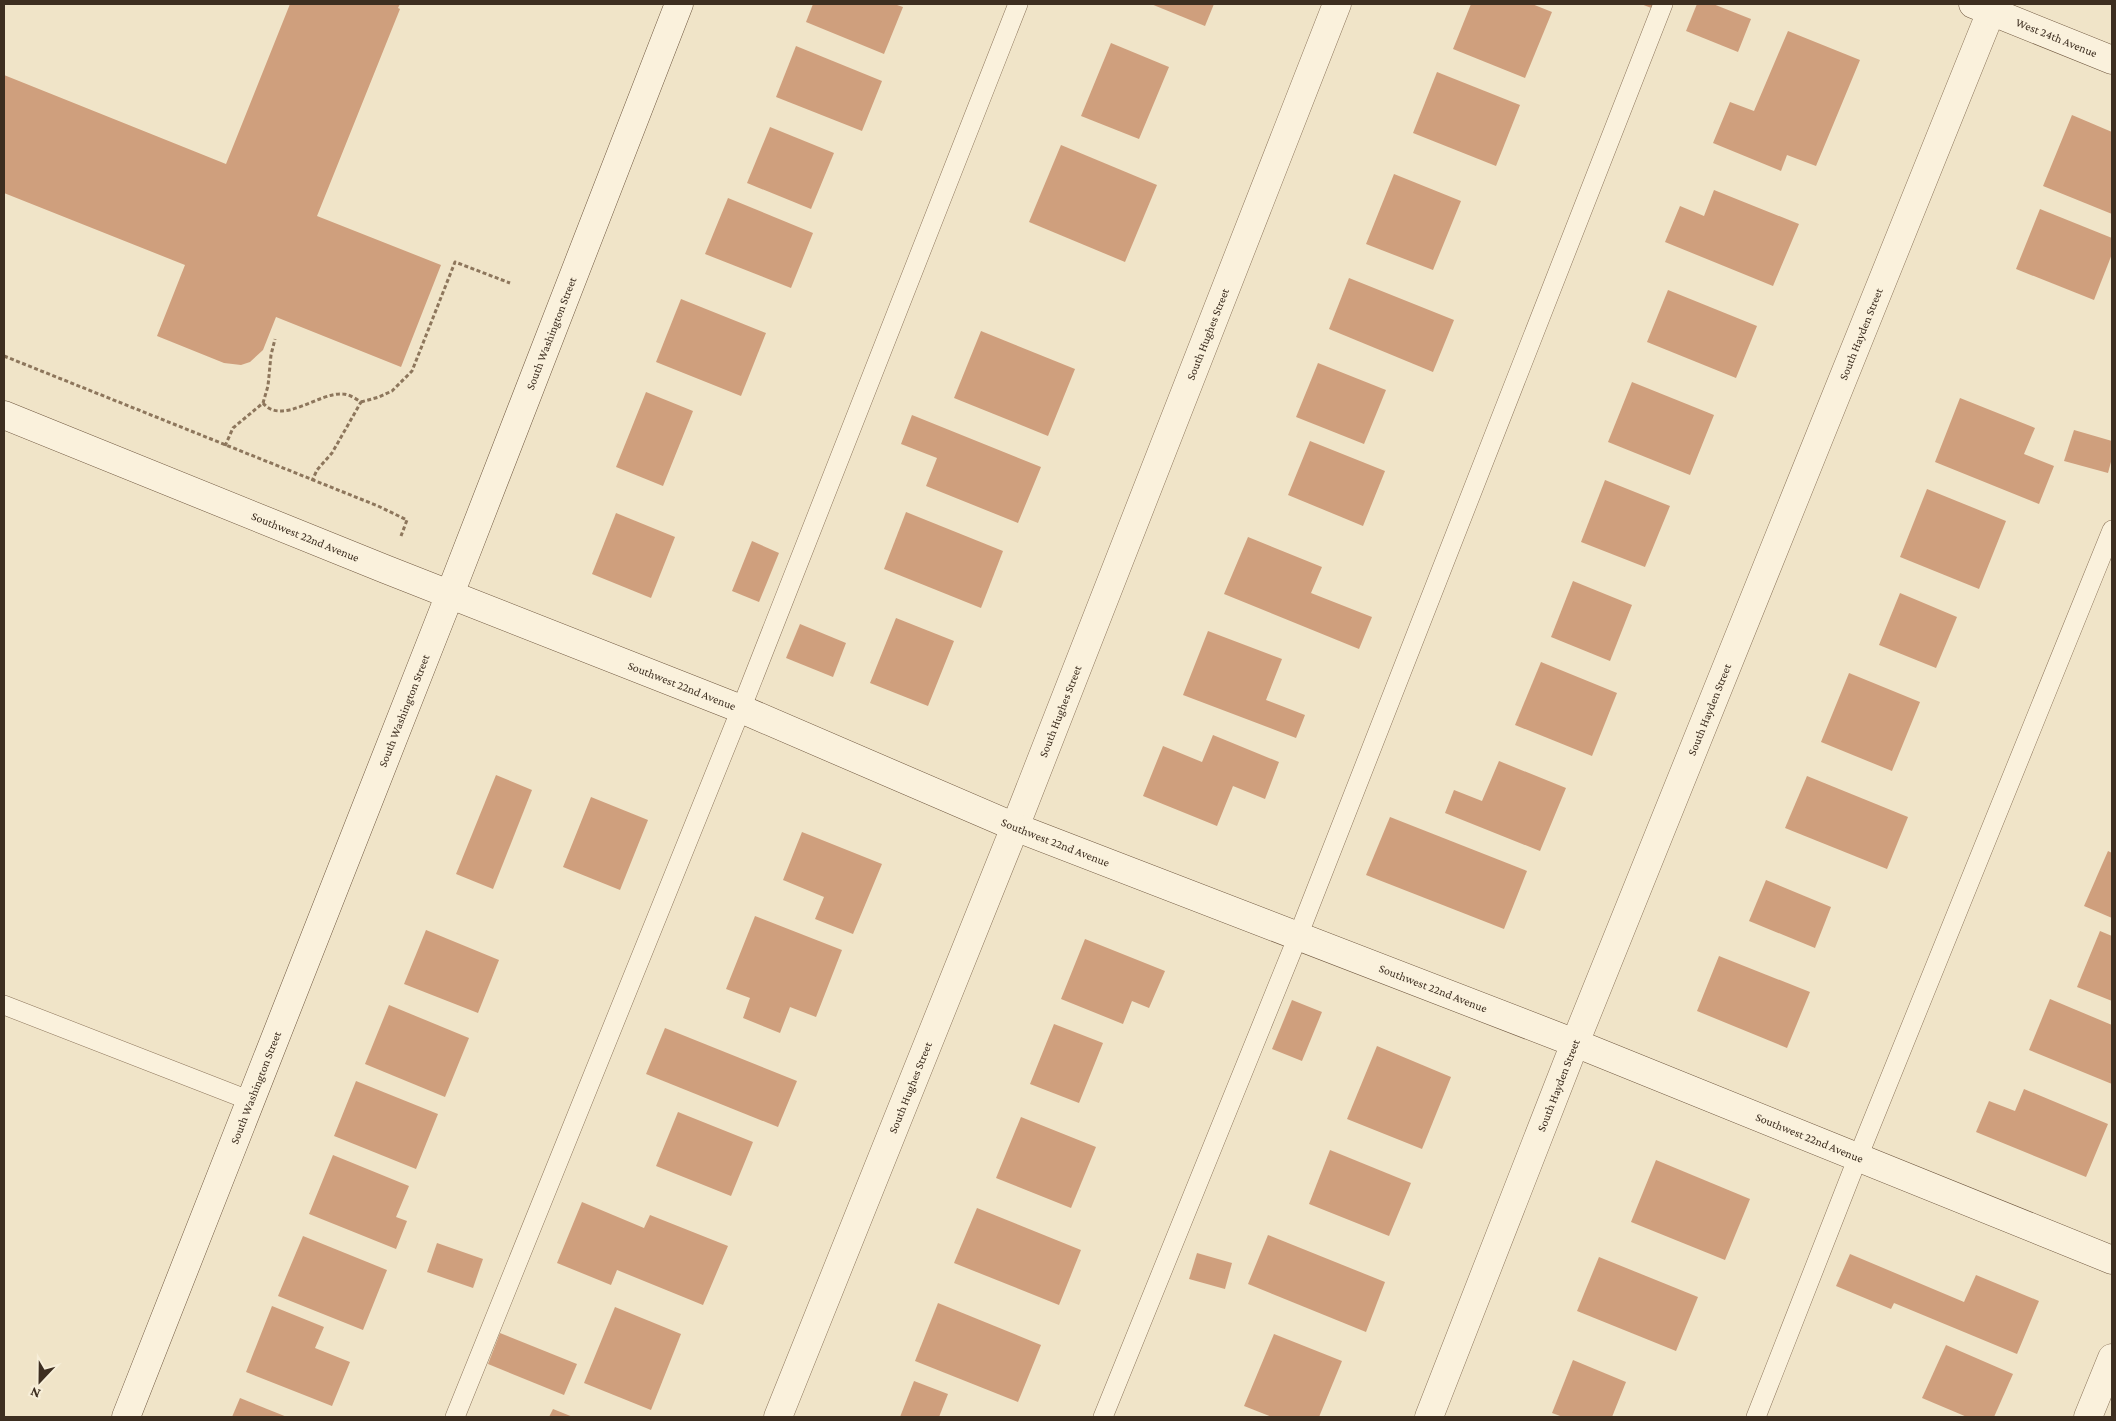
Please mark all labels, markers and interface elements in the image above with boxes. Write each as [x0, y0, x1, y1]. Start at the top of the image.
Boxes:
street label: West 24th Avenue [2014, 15, 2099, 60]
street label: South Washington Street [523, 274, 580, 392]
street label: South Hughes Street [1184, 285, 1232, 382]
street label: South Hayden Street [1836, 285, 1886, 382]
street label: Southwest 22nd Avenue [249, 509, 361, 565]
street label: South Washington Street [376, 651, 433, 769]
street label: Southwest 22nd Avenue [626, 658, 738, 713]
street label: South Hayden Street [1685, 661, 1735, 758]
street label: South Hughes Street [1036, 662, 1085, 759]
street label: Southwest 22nd Avenue [999, 815, 1112, 870]
street label: Southwest 22nd Avenue [1377, 961, 1489, 1016]
street label: South Washington Street [227, 1028, 285, 1146]
street label: South Hayden Street [1534, 1036, 1583, 1134]
street label: South Hughes Street [886, 1039, 935, 1135]
street label: Southwest 22nd Avenue [1754, 1110, 1866, 1166]
north arrow [15, 1356, 65, 1406]
text: N [27, 1384, 43, 1402]

